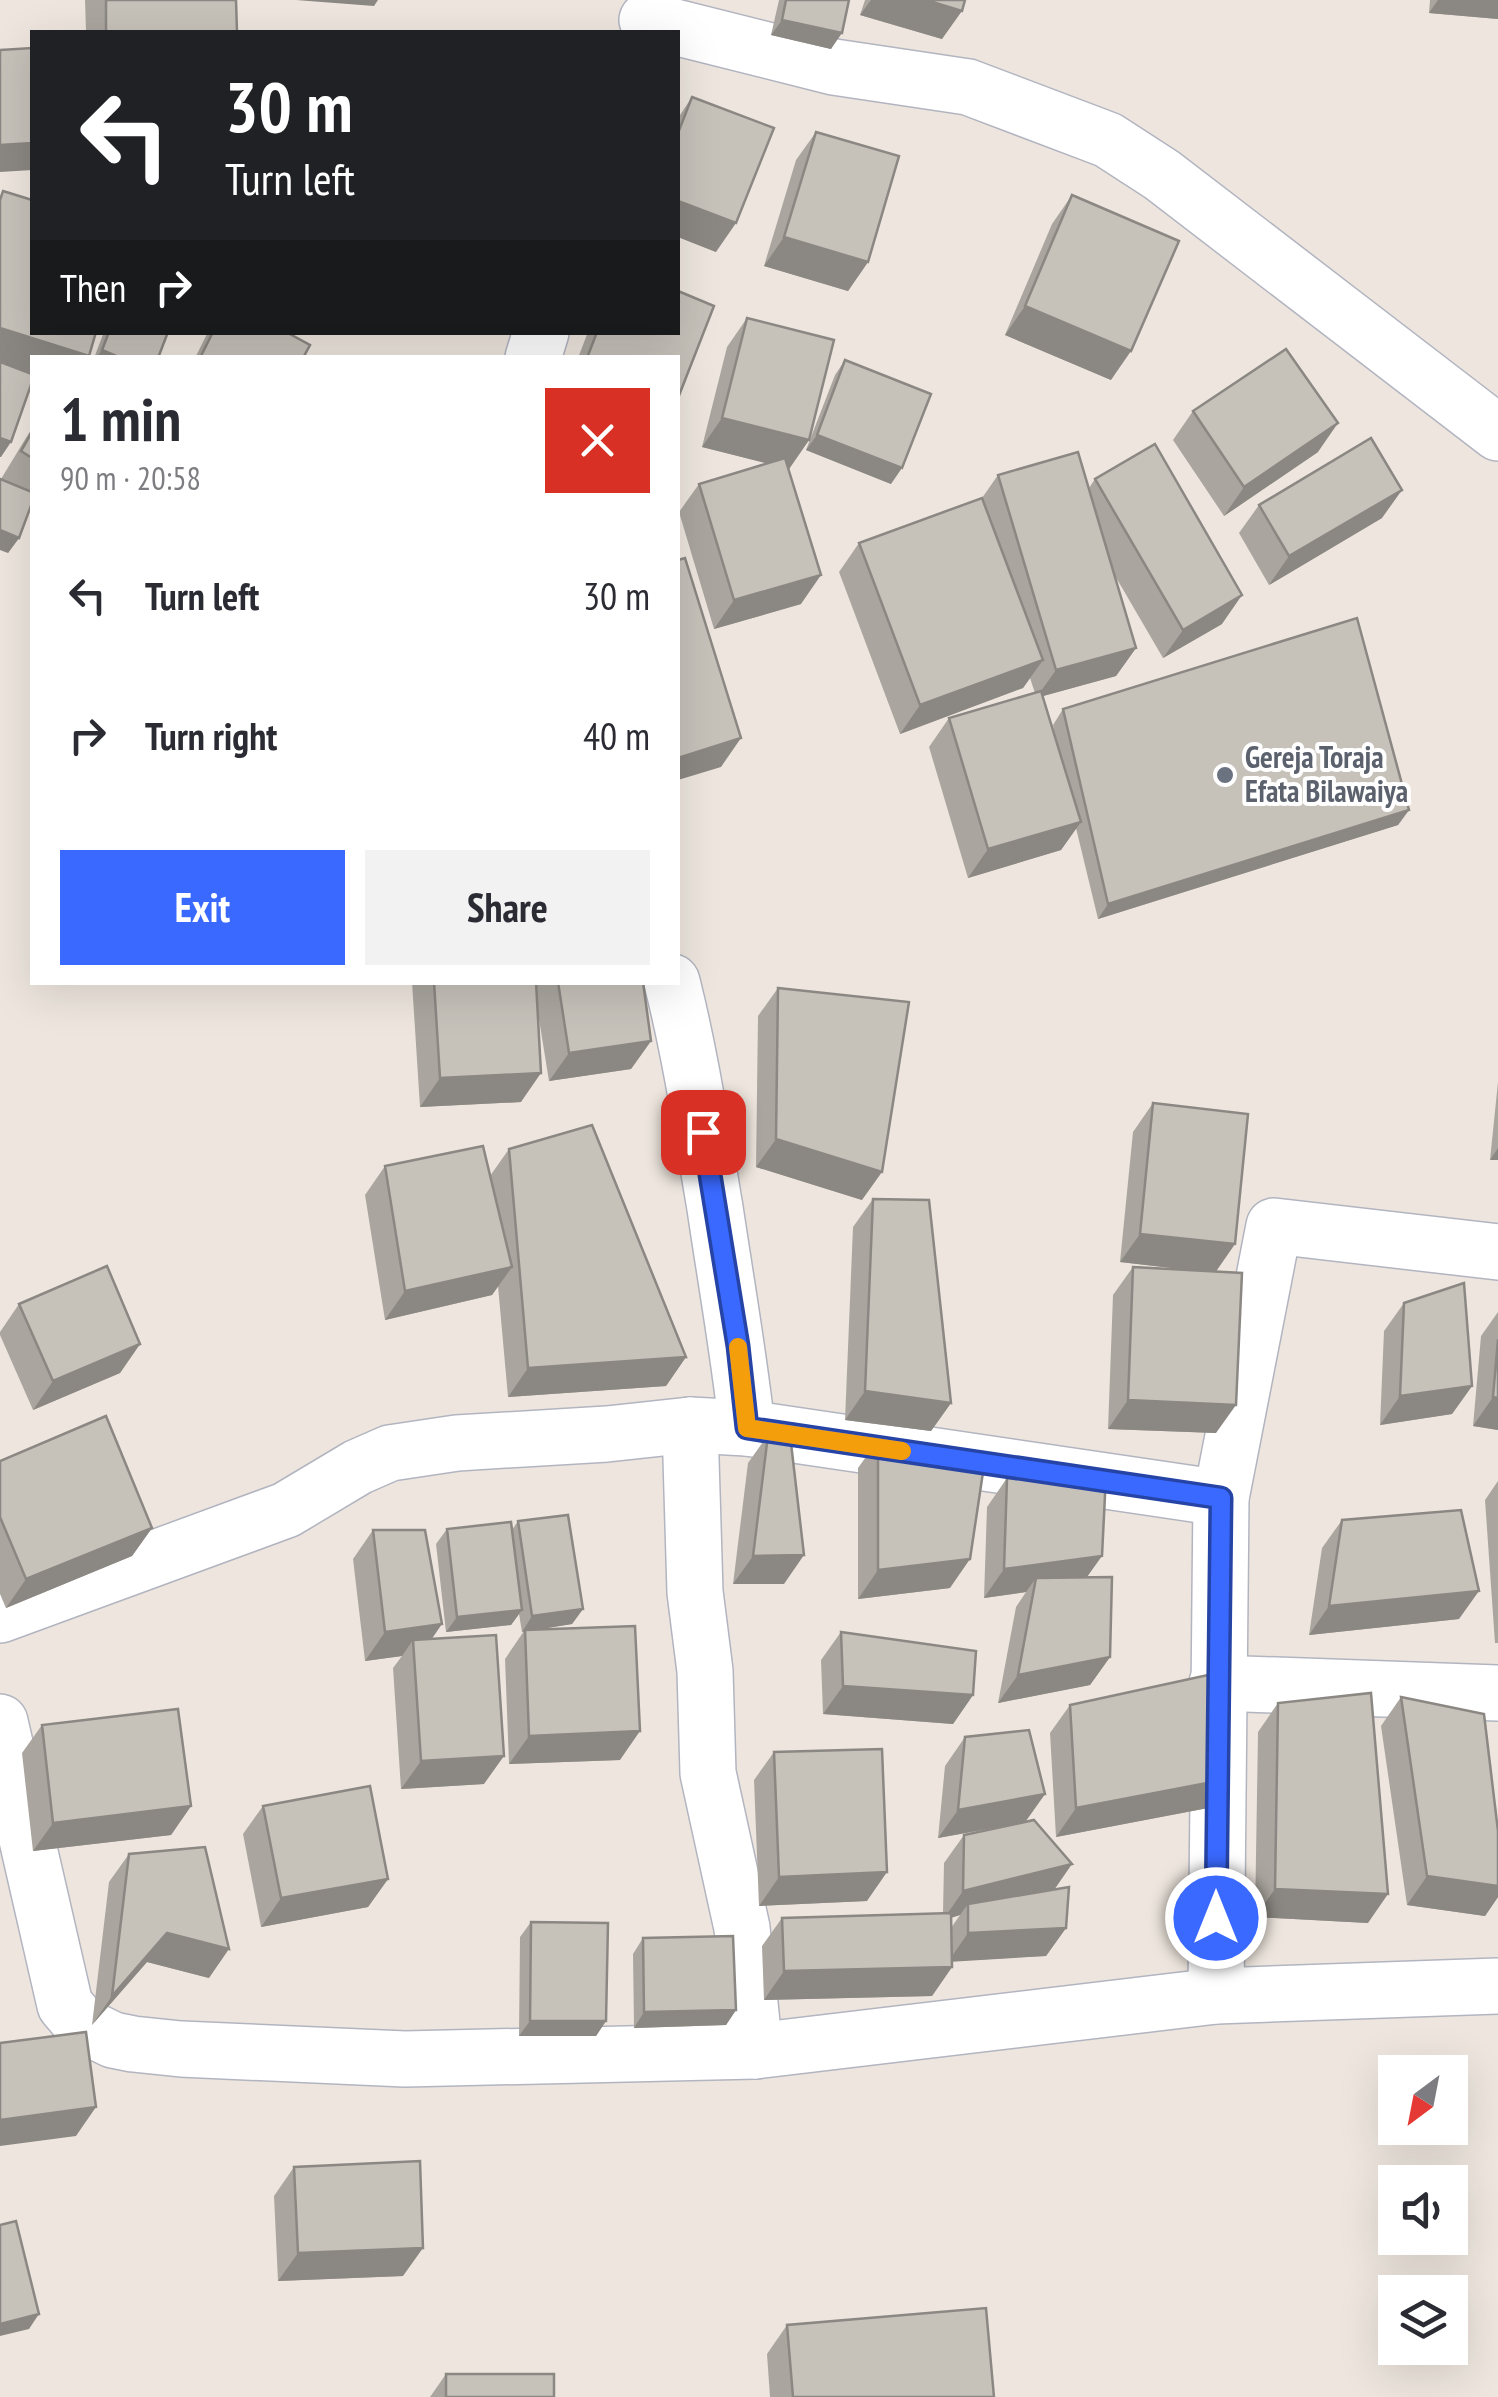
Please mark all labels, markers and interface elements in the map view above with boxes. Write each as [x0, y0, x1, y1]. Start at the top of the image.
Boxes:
text: 30 m [225, 61, 353, 151]
icon: left [60, 70, 190, 200]
text: Turn left [225, 149, 355, 207]
icon: right [146, 260, 201, 315]
text: Then [60, 263, 126, 312]
text: 1 min [60, 380, 181, 458]
button: close [545, 388, 650, 493]
text: 90 m · 20:58 [60, 457, 201, 499]
icon: left [60, 568, 115, 623]
text: Turn left [145, 571, 259, 620]
text: 30 m [583, 571, 650, 620]
icon: right [60, 708, 115, 763]
text: Turn right [145, 711, 277, 760]
text: 40 m [583, 711, 650, 760]
place label: Gereja Toraja Efata Bilawaiya [1245, 737, 1408, 810]
marker: Gereja Toraja Efata Bilawaiya [1214, 764, 1236, 786]
button: Exit [60, 850, 345, 965]
button: Share [365, 850, 650, 965]
pin [661, 1090, 746, 1175]
icon: arrive [676, 1105, 731, 1160]
position arrow [1164, 1866, 1268, 1970]
north arrow [1378, 2055, 1468, 2145]
map controls [1378, 2055, 1468, 2365]
button: sound [1378, 2165, 1468, 2255]
button: layers [1378, 2275, 1468, 2365]

